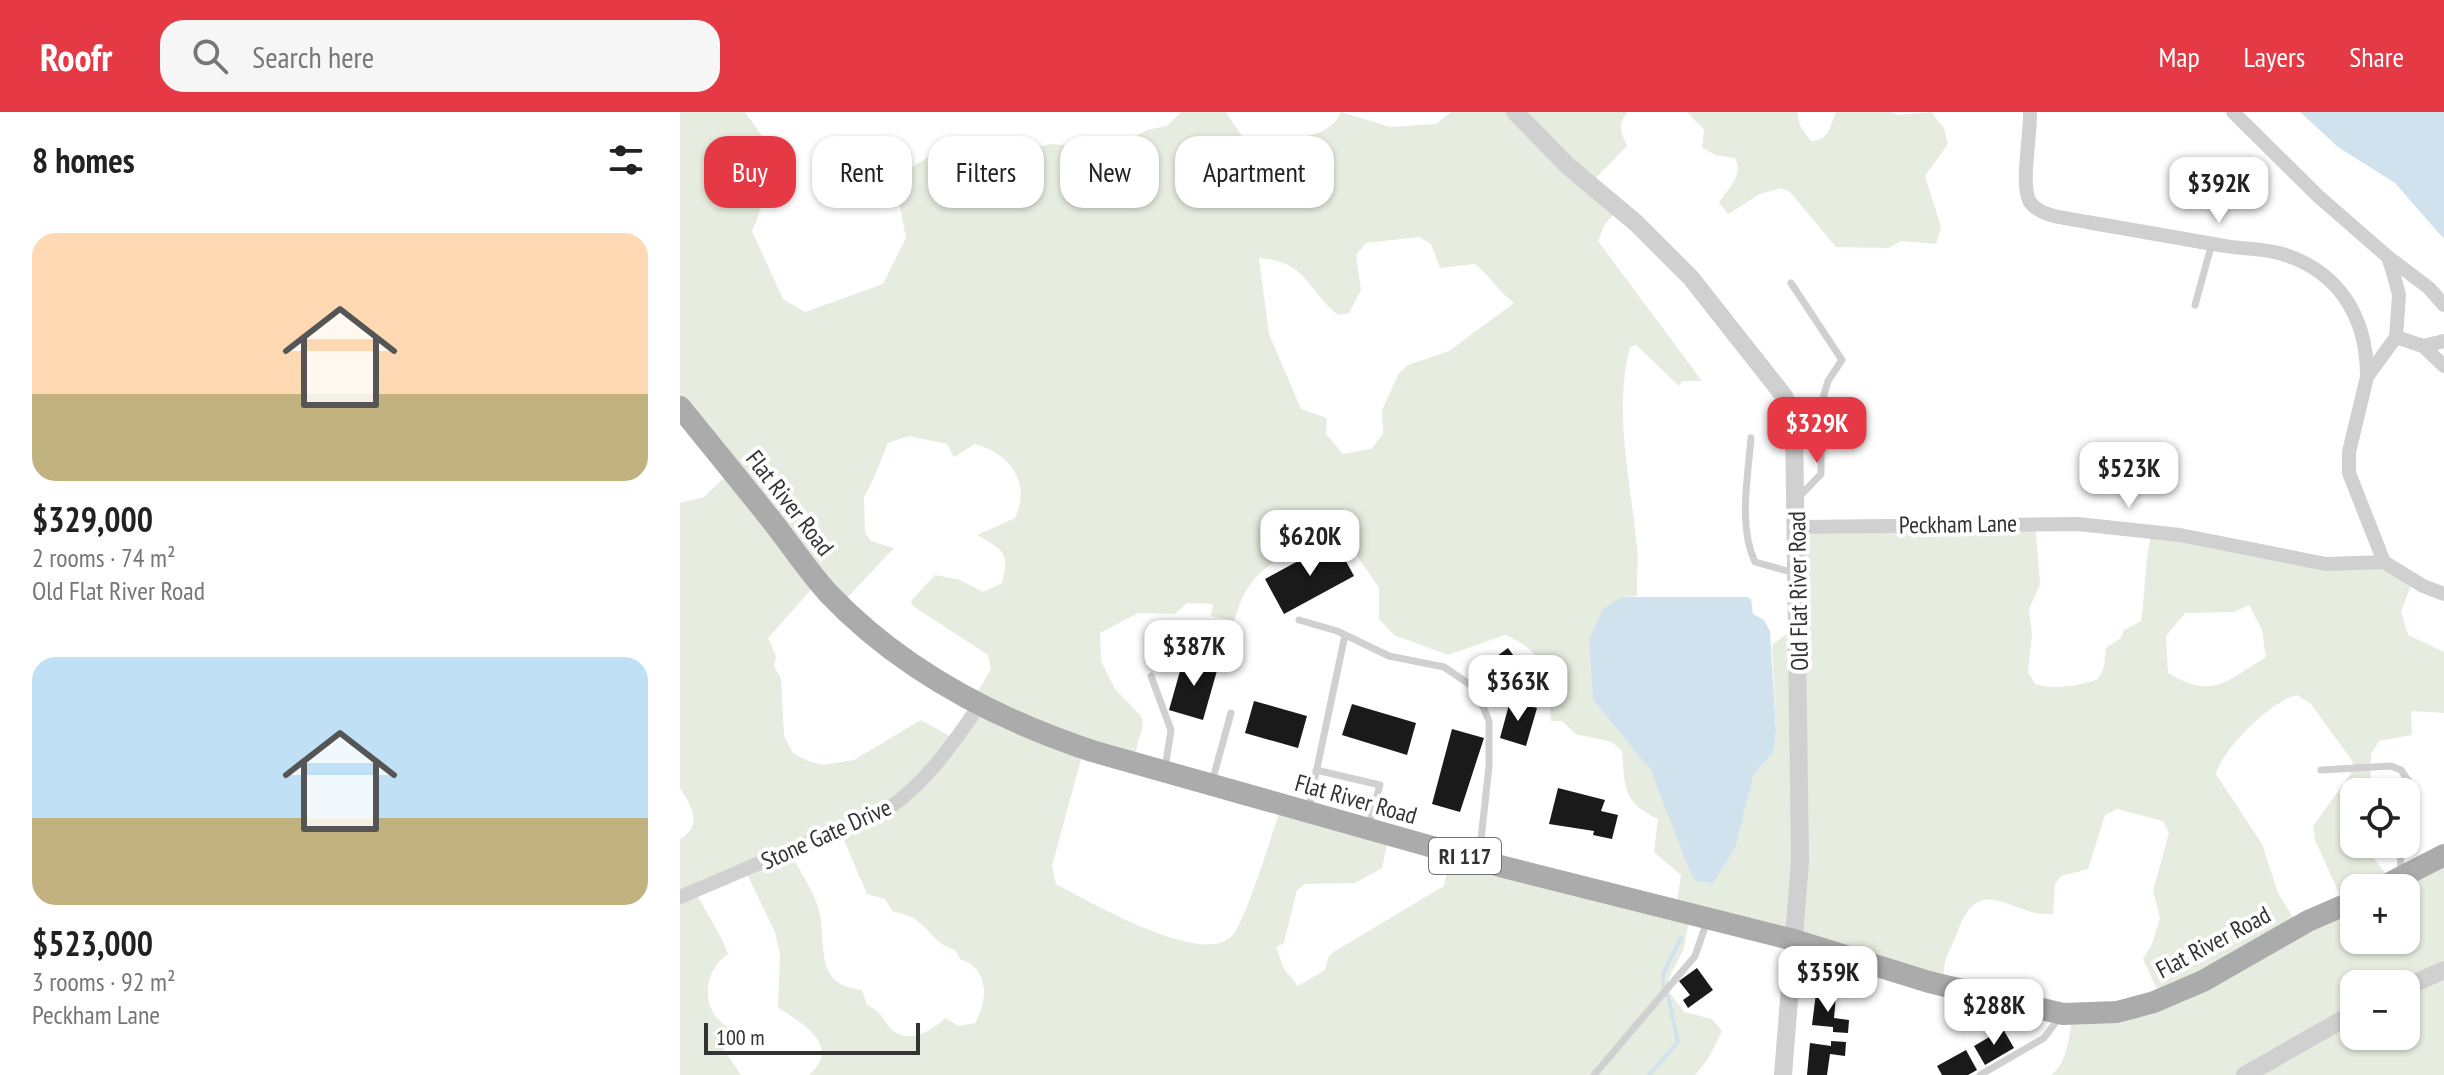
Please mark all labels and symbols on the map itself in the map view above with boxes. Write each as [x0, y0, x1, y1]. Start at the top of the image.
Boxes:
pin: $392K [2163, 157, 2275, 225]
pin: $329K [1761, 397, 1873, 465]
pin: $523K [2073, 442, 2185, 510]
street label: Flat River Road [739, 444, 841, 562]
street label: Peckham Lane [1899, 507, 2017, 541]
pin: $620K [1254, 510, 1366, 578]
street label: Old Flat River Road [1781, 511, 1815, 671]
pin: $387K [1138, 620, 1250, 688]
pin: $363K [1462, 655, 1574, 723]
street label: Flat River Road [1291, 767, 1421, 831]
street label: Stone Gate Drive [756, 792, 896, 876]
road number: RI 117 [1429, 838, 1501, 874]
street label: Flat River Road [2150, 899, 2276, 985]
pin: $359K [1772, 946, 1884, 1014]
pin: $288K [1938, 979, 2050, 1047]
scale bar [704, 1019, 920, 1055]

